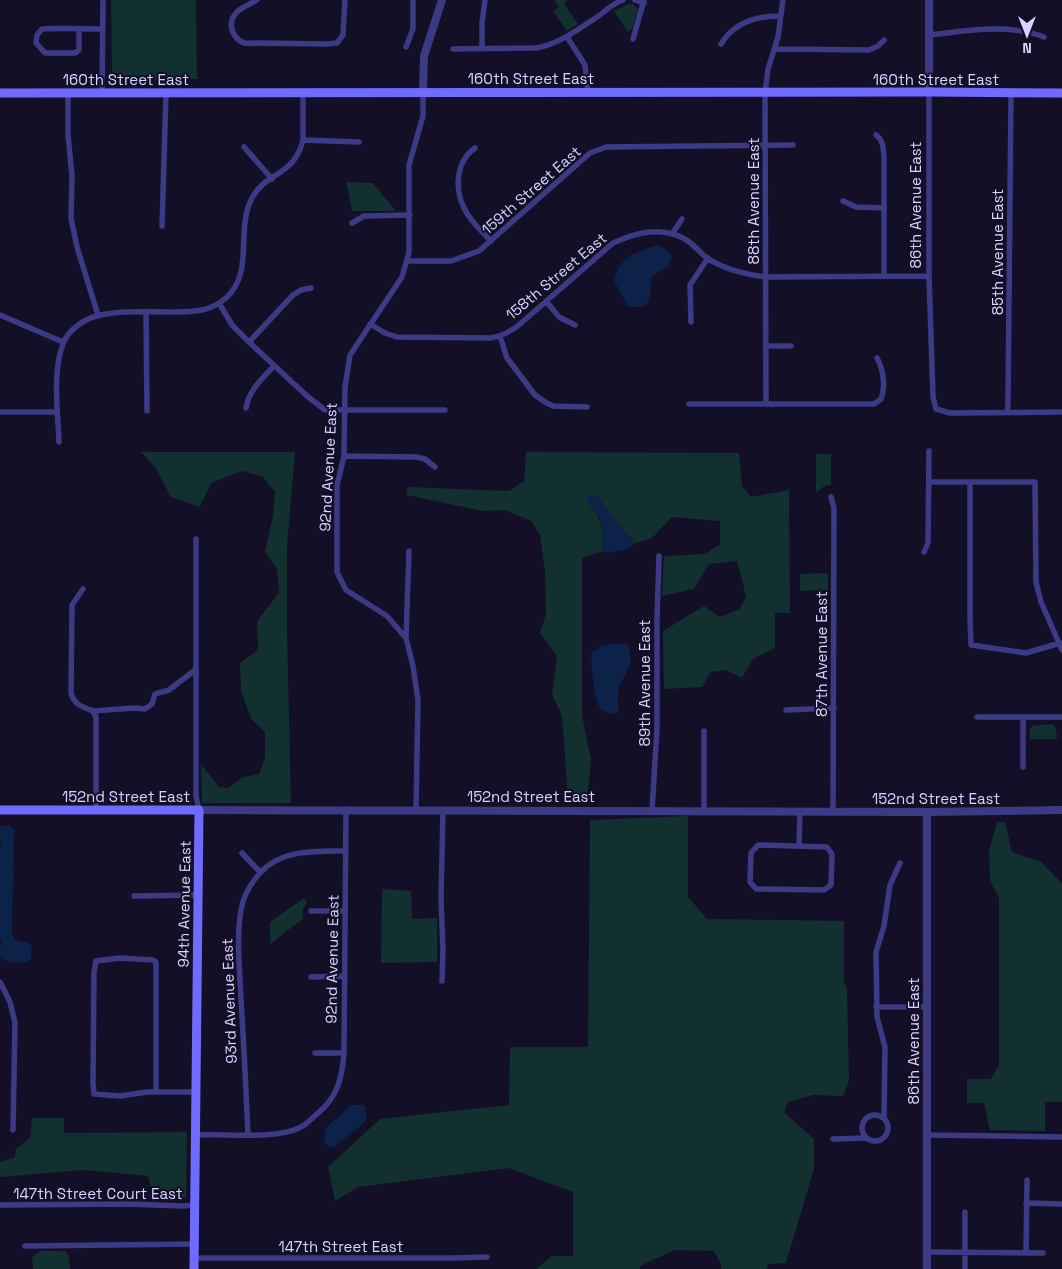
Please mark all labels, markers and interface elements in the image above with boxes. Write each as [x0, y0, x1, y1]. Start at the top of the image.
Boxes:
north arrow [1002, 10, 1052, 60]
text: N [1022, 39, 1032, 57]
street label: 160th Street East [468, 69, 594, 88]
street label: 160th Street East [63, 70, 189, 89]
street label: 160th Street East [873, 70, 999, 89]
street label: 88th Avenue East [744, 137, 763, 264]
street label: 159th Street East [477, 142, 585, 238]
street label: 86th Avenue East [906, 142, 925, 268]
street label: 85th Avenue East [988, 189, 1007, 315]
street label: 158th Street East [502, 228, 610, 324]
street label: 92nd Avenue East [315, 402, 341, 532]
street label: 87th Avenue East [812, 591, 831, 717]
street label: 89th Avenue East [635, 620, 654, 746]
street label: 152nd Street East [62, 787, 190, 806]
street label: 152nd Street East [467, 787, 595, 806]
street label: 152nd Street East [872, 789, 1000, 808]
street label: 94th Avenue East [173, 840, 195, 968]
street label: 92nd Avenue East [321, 894, 343, 1024]
street label: 93rd Avenue East [217, 938, 241, 1064]
street label: 86th Avenue East [904, 978, 923, 1104]
street label: 147th Street Court East [13, 1184, 183, 1203]
street label: 147th Street East [279, 1237, 404, 1256]

